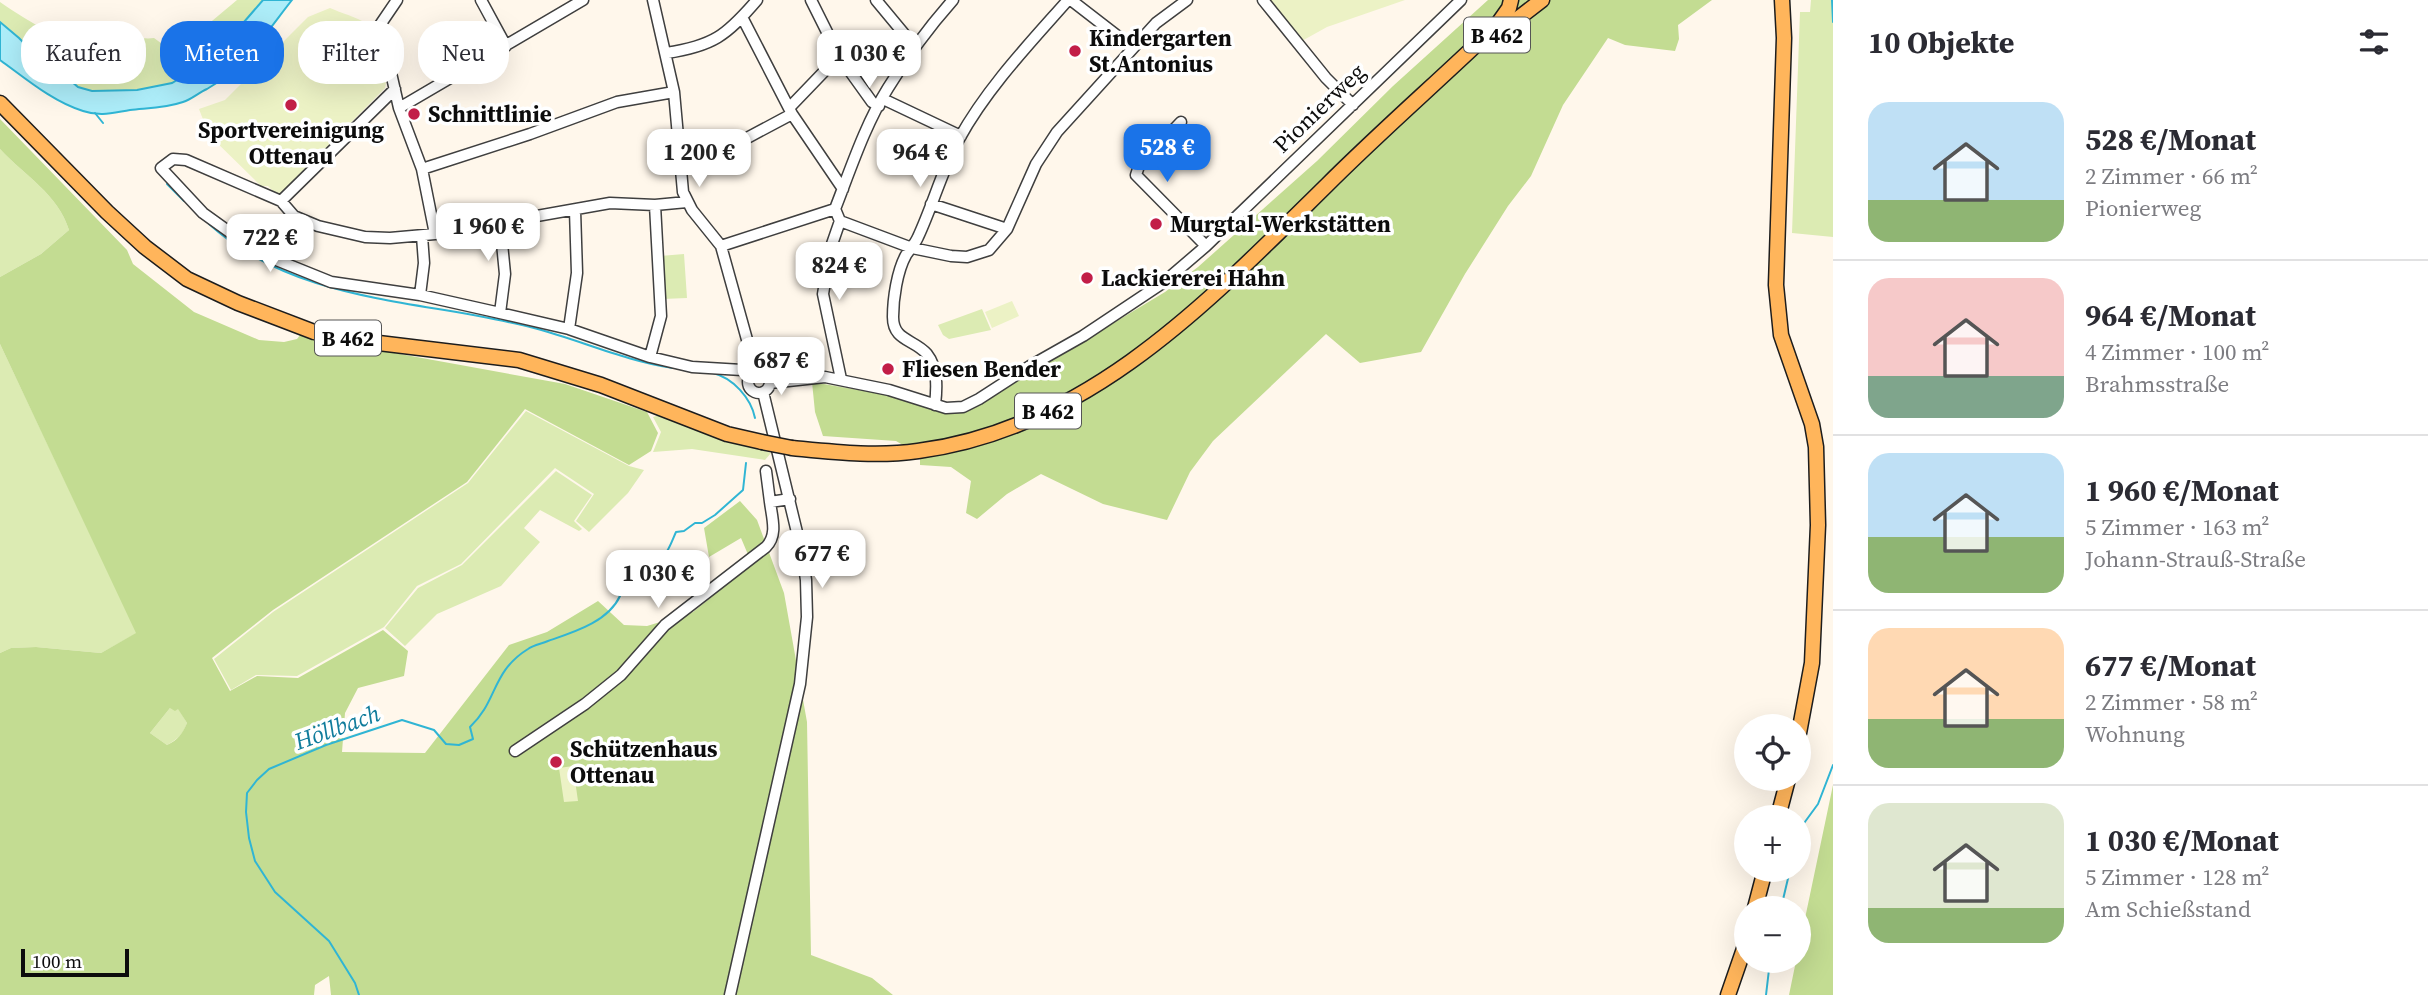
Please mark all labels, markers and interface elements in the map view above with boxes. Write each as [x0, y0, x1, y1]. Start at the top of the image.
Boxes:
road number: B 462 [1464, 18, 1530, 52]
chip: Kaufen [21, 21, 146, 84]
chip: Mieten [160, 21, 284, 84]
chip: Filter [298, 21, 404, 84]
chip: Neu [418, 21, 509, 84]
place label: Kindergarten St.Antonius [1089, 22, 1232, 80]
text: 10 Objekte [1868, 22, 2014, 63]
icon: filters [2355, 23, 2393, 61]
pin: 1 030 € [804, 31, 934, 90]
text: 1 030 € [833, 37, 905, 69]
marker: Kindergarten St.Antonius [1067, 43, 1083, 59]
street label: Pionierweg [1266, 56, 1372, 160]
marker: Sportvereinigung Ottenau [283, 97, 299, 113]
place label: Schnittlinie [428, 98, 552, 130]
marker: Schnittlinie [406, 106, 422, 122]
place label: Sportvereinigung Ottenau [198, 114, 385, 172]
text: 528 €/Monat [2085, 119, 2256, 160]
pin: 528 € [1118, 124, 1216, 184]
pin: 1 200 € [634, 130, 764, 189]
pin: 964 € [871, 130, 969, 189]
icon: home [1924, 130, 2008, 214]
text: 528 € [1140, 131, 1194, 163]
text: 1 200 € [663, 136, 735, 168]
text: 964 € [893, 136, 947, 168]
text: 2 Zimmer · 66 m² [2085, 160, 2258, 192]
text: Pionierweg [2085, 192, 2202, 224]
pin: 1 960 € [423, 204, 553, 263]
place label: Murgtal-Werkstätten [1170, 208, 1391, 240]
text: 1 960 € [452, 210, 524, 242]
pin: 722 € [221, 215, 319, 274]
marker: Murgtal-Werkstätten [1148, 216, 1164, 232]
text: 722 € [243, 221, 297, 253]
pin: 824 € [790, 243, 888, 302]
text: 824 € [812, 249, 866, 281]
place label: Lackiererei Hahn [1101, 262, 1285, 294]
marker: Lackiererei Hahn [1079, 270, 1095, 286]
text: 964 €/Monat [2085, 295, 2256, 336]
icon: home [1924, 306, 2008, 390]
road number: B 462 [315, 320, 381, 356]
text: 4 Zimmer · 100 m² [2085, 336, 2269, 368]
pin: 687 € [732, 338, 830, 397]
text: 687 € [754, 344, 808, 376]
place label: Fliesen Bender [902, 353, 1061, 385]
marker: Fliesen Bender [880, 361, 896, 377]
text: Brahmsstraße [2085, 368, 2229, 400]
road number: B 462 [1015, 394, 1081, 428]
text: 1 960 €/Monat [2085, 470, 2279, 511]
icon: home [1924, 481, 2008, 565]
text: 5 Zimmer · 163 m² [2085, 511, 2269, 543]
pin: 677 € [773, 530, 871, 590]
text: 677 € [795, 537, 849, 569]
text: Johann-Strauß-Straße [2085, 543, 2306, 575]
pin: 1 030 € [593, 550, 723, 610]
text: 1 030 € [622, 557, 694, 589]
text: 677 €/Monat [2085, 645, 2256, 686]
icon: home [1924, 656, 2008, 740]
text: 2 Zimmer · 58 m² [2085, 686, 2258, 718]
water label: Höllbach [289, 696, 385, 758]
map controls [1734, 714, 1811, 973]
button: locate [1734, 714, 1811, 791]
text: Wohnung [2085, 718, 2185, 750]
place label: Schützenhaus Ottenau [570, 733, 717, 791]
marker: Schützenhaus Ottenau [548, 754, 564, 770]
button: + [1734, 805, 1811, 882]
text: 1 030 €/Monat [2085, 820, 2279, 861]
icon: home [1924, 831, 2008, 915]
text: 5 Zimmer · 128 m² [2085, 861, 2269, 893]
text: Am Schießstand [2085, 893, 2251, 925]
button: − [1734, 896, 1811, 973]
scale bar [21, 946, 130, 978]
text: 100 m [32, 948, 82, 974]

